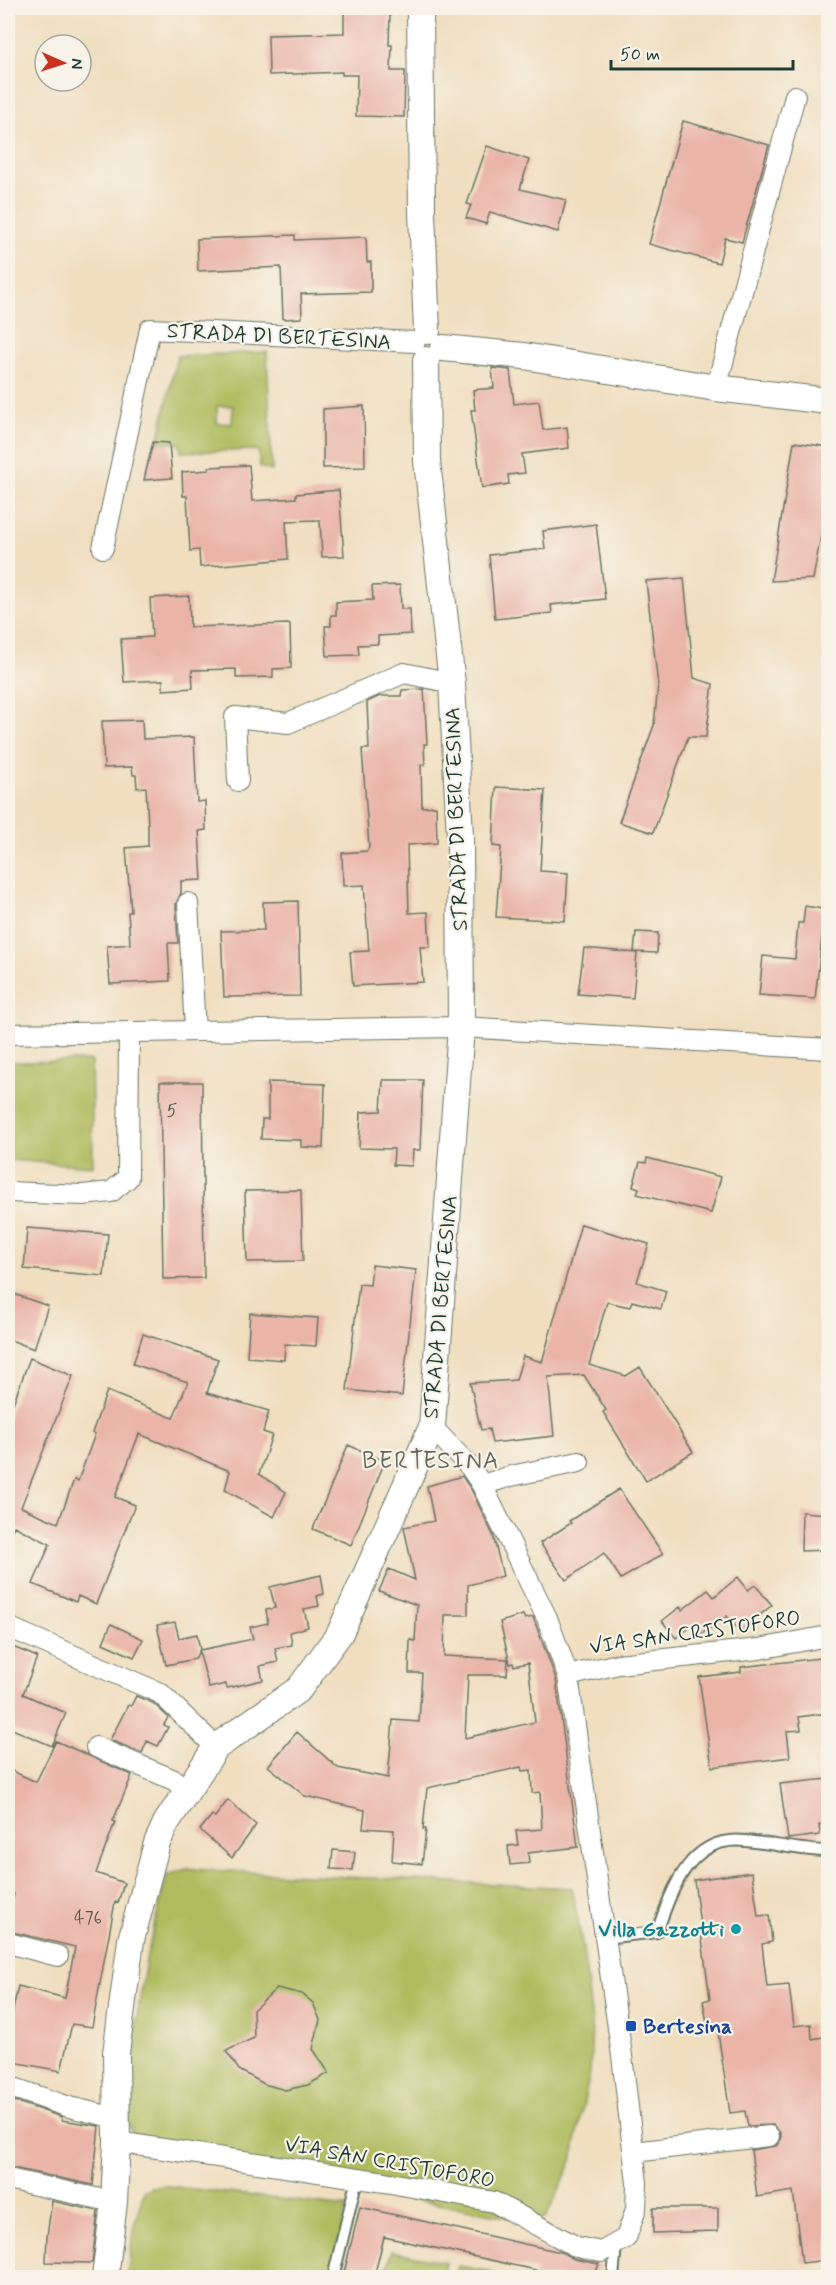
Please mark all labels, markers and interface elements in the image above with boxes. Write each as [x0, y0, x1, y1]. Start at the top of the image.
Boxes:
north arrow [33, 33, 93, 93]
scale bar [611, 33, 792, 71]
text: 50 m [620, 43, 660, 67]
text: N [66, 58, 87, 70]
street label: STRADA DI BERTESINA [166, 317, 392, 357]
street label: STRADA DI BERTESINA [439, 706, 475, 932]
house number: 5 [167, 1099, 178, 1123]
street label: STRADA DI BERTESINA [417, 1194, 465, 1420]
district label: BERTESINA [362, 1446, 500, 1477]
street label: VIA SAN CRISTOFORO [588, 1604, 802, 1662]
house number: 476 [74, 1906, 102, 1930]
place label: Villa Gazzotti [598, 1916, 724, 1944]
marker: Villa Gazzotti [729, 1922, 743, 1936]
place label: Bertesina [643, 2013, 732, 2041]
marker: Bertesina [624, 2019, 638, 2033]
street label: VIA SAN CRISTOFORO [283, 2131, 497, 2195]

